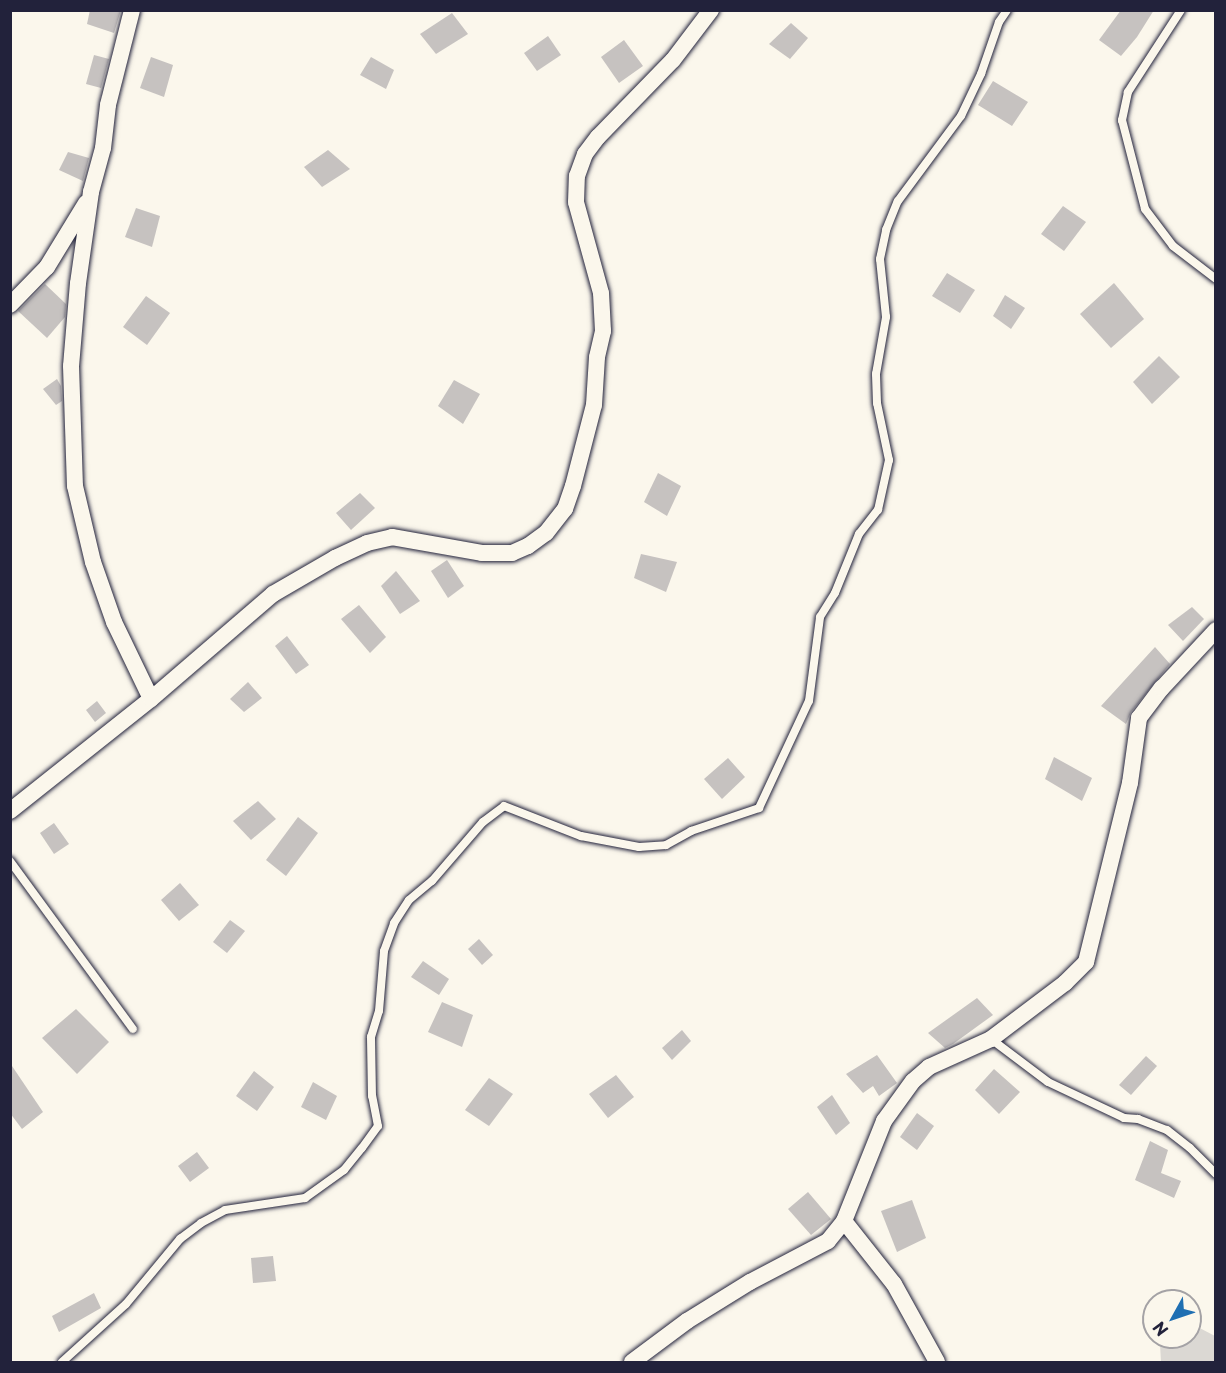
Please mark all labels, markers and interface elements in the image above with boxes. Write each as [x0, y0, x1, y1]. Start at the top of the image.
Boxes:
north arrow [1142, 1289, 1202, 1349]
text: N [1146, 1317, 1173, 1342]

